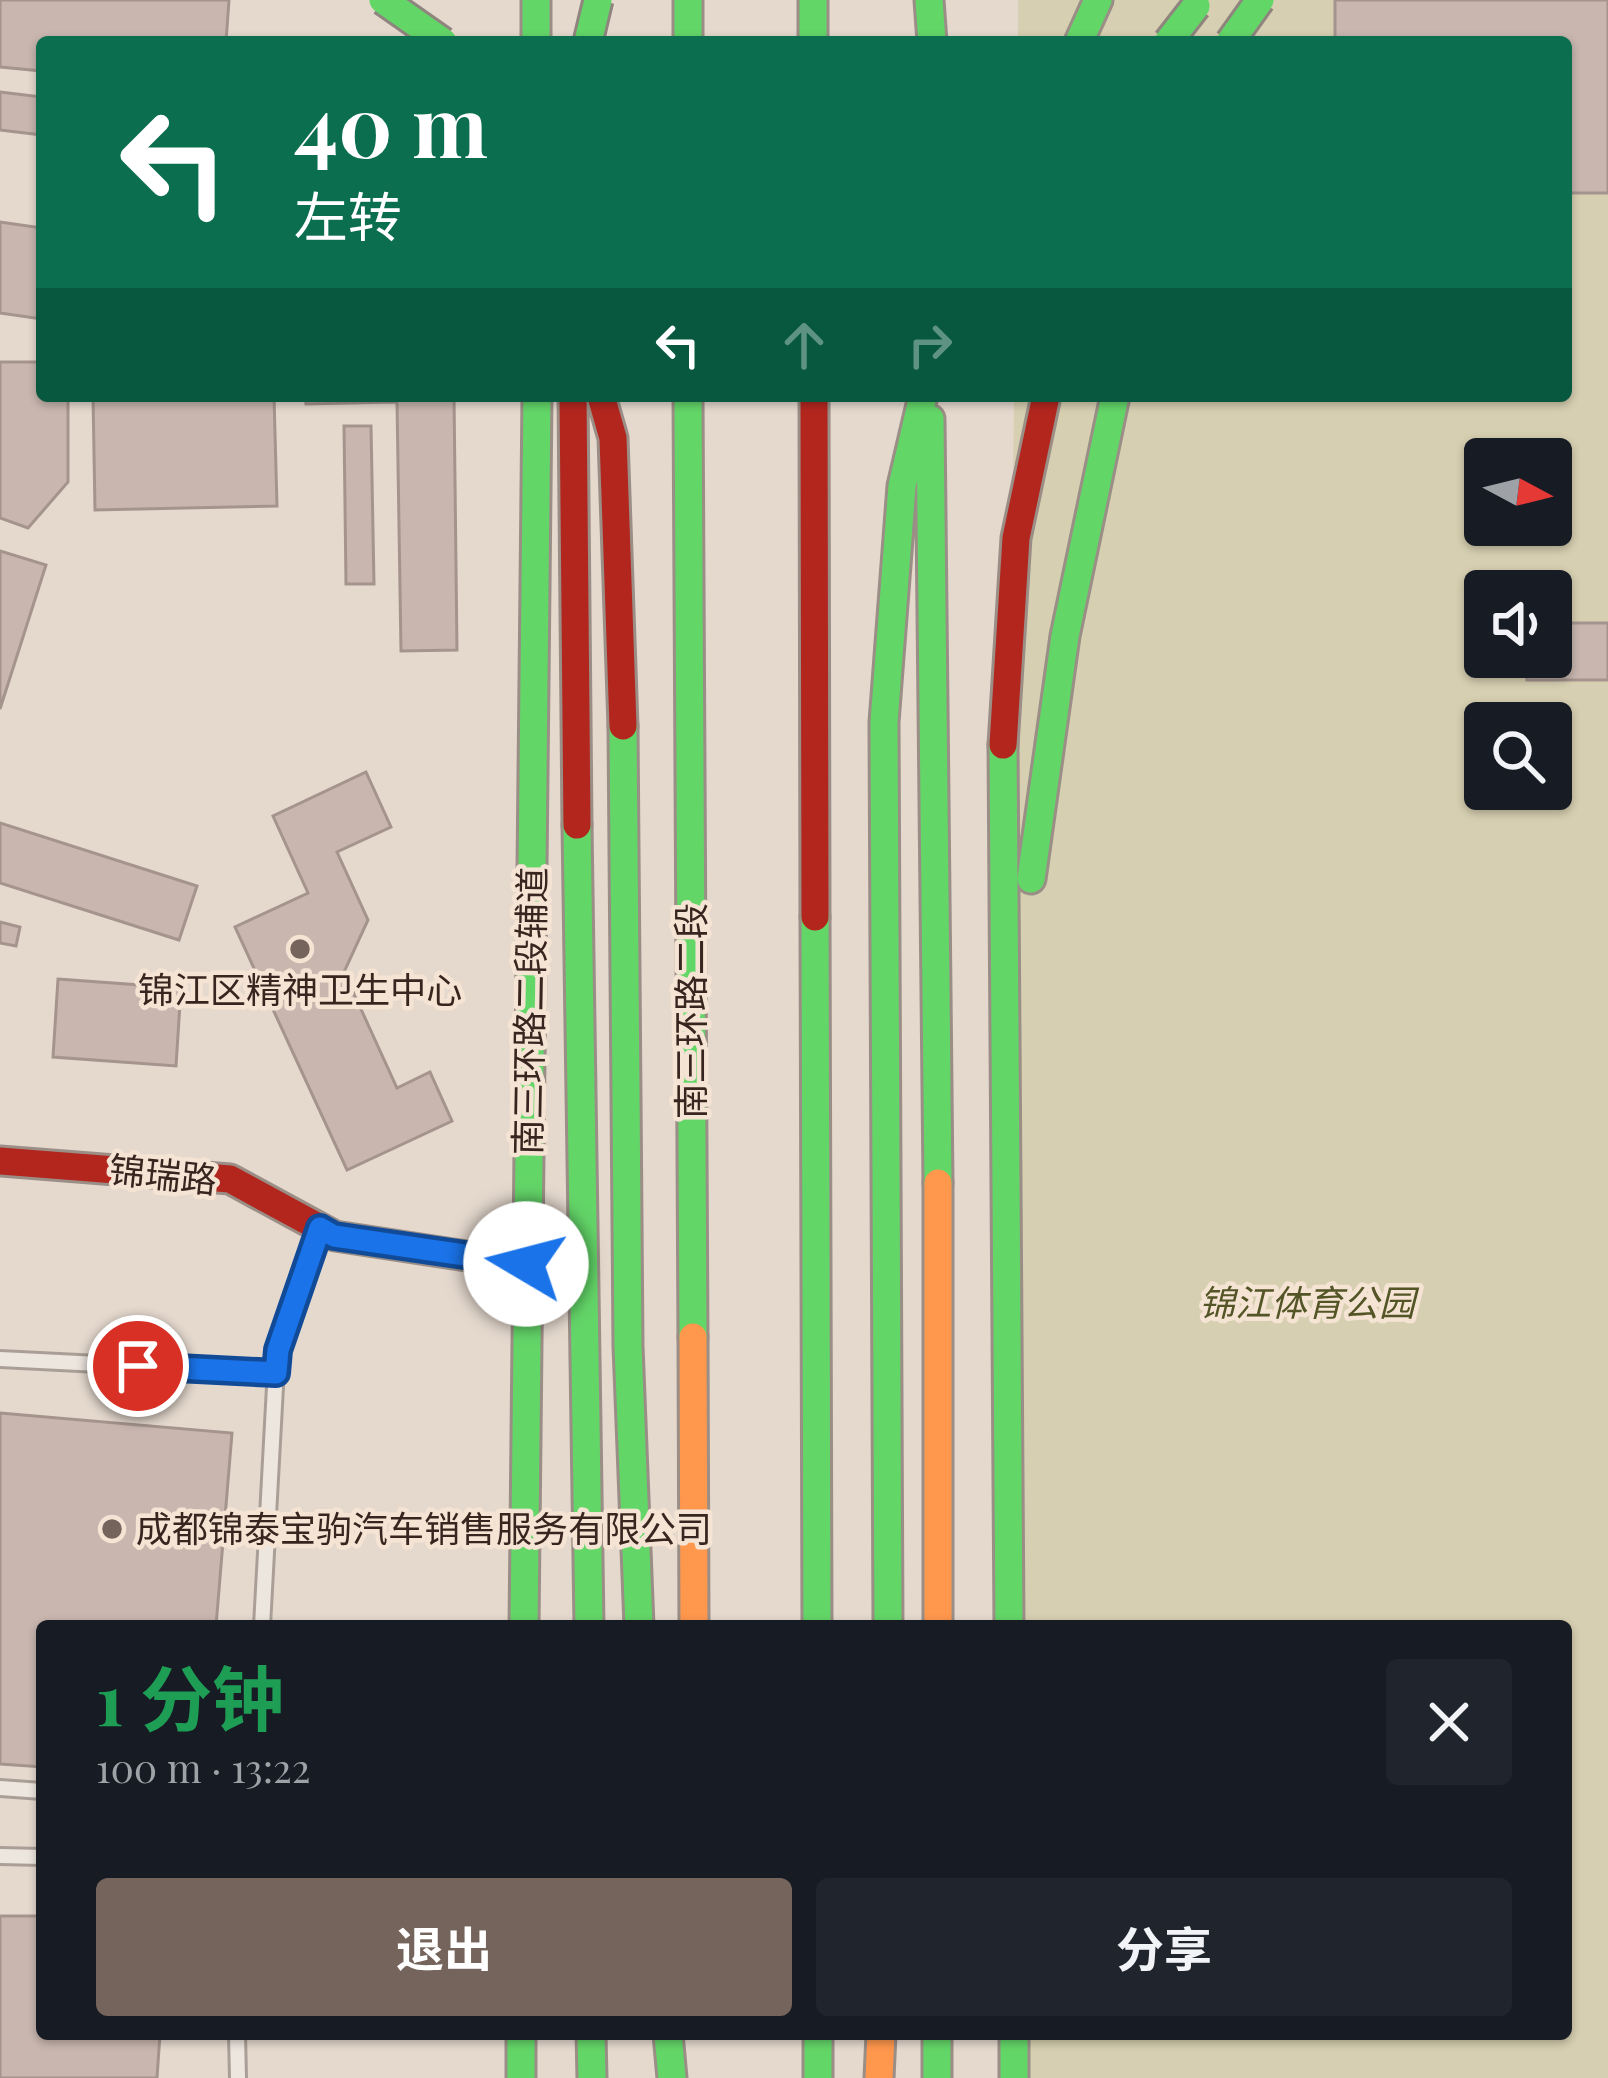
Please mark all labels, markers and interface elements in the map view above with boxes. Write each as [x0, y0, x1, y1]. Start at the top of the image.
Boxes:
text: 40 m [294, 67, 488, 179]
icon: left [96, 84, 252, 240]
text: 左转 [294, 179, 402, 251]
icon: left [645, 312, 711, 378]
icon: ahead [771, 312, 837, 378]
icon: right [897, 312, 963, 378]
north arrow [1464, 438, 1572, 546]
map controls [1464, 438, 1572, 810]
button: sound [1464, 570, 1572, 678]
button: search [1464, 702, 1572, 810]
street label: 南三环路二段辅道 [501, 867, 555, 1155]
street label: 南三环路二段 [665, 903, 713, 1119]
marker: 锦江区精神卫生中心 [287, 936, 313, 962]
place label: 锦江区精神卫生中心 [138, 964, 462, 1012]
street label: 锦瑞路 [107, 1143, 219, 1203]
position arrow [463, 1201, 589, 1327]
park label: 锦江体育公园 [1199, 1277, 1420, 1325]
pin [87, 1315, 189, 1417]
icon: arrive [105, 1333, 171, 1399]
place label: 成都锦泰宝驹汽车销售服务有限公司 [136, 1503, 712, 1551]
marker: 成都锦泰宝驹汽车销售服务有限公司 [99, 1516, 125, 1542]
text: 1 分钟 [96, 1648, 284, 1744]
button: close [1386, 1659, 1512, 1785]
text: 100 m · 13:22 [96, 1741, 310, 1793]
button: 退出 [96, 1878, 792, 2016]
button: 分享 [816, 1878, 1512, 2016]

